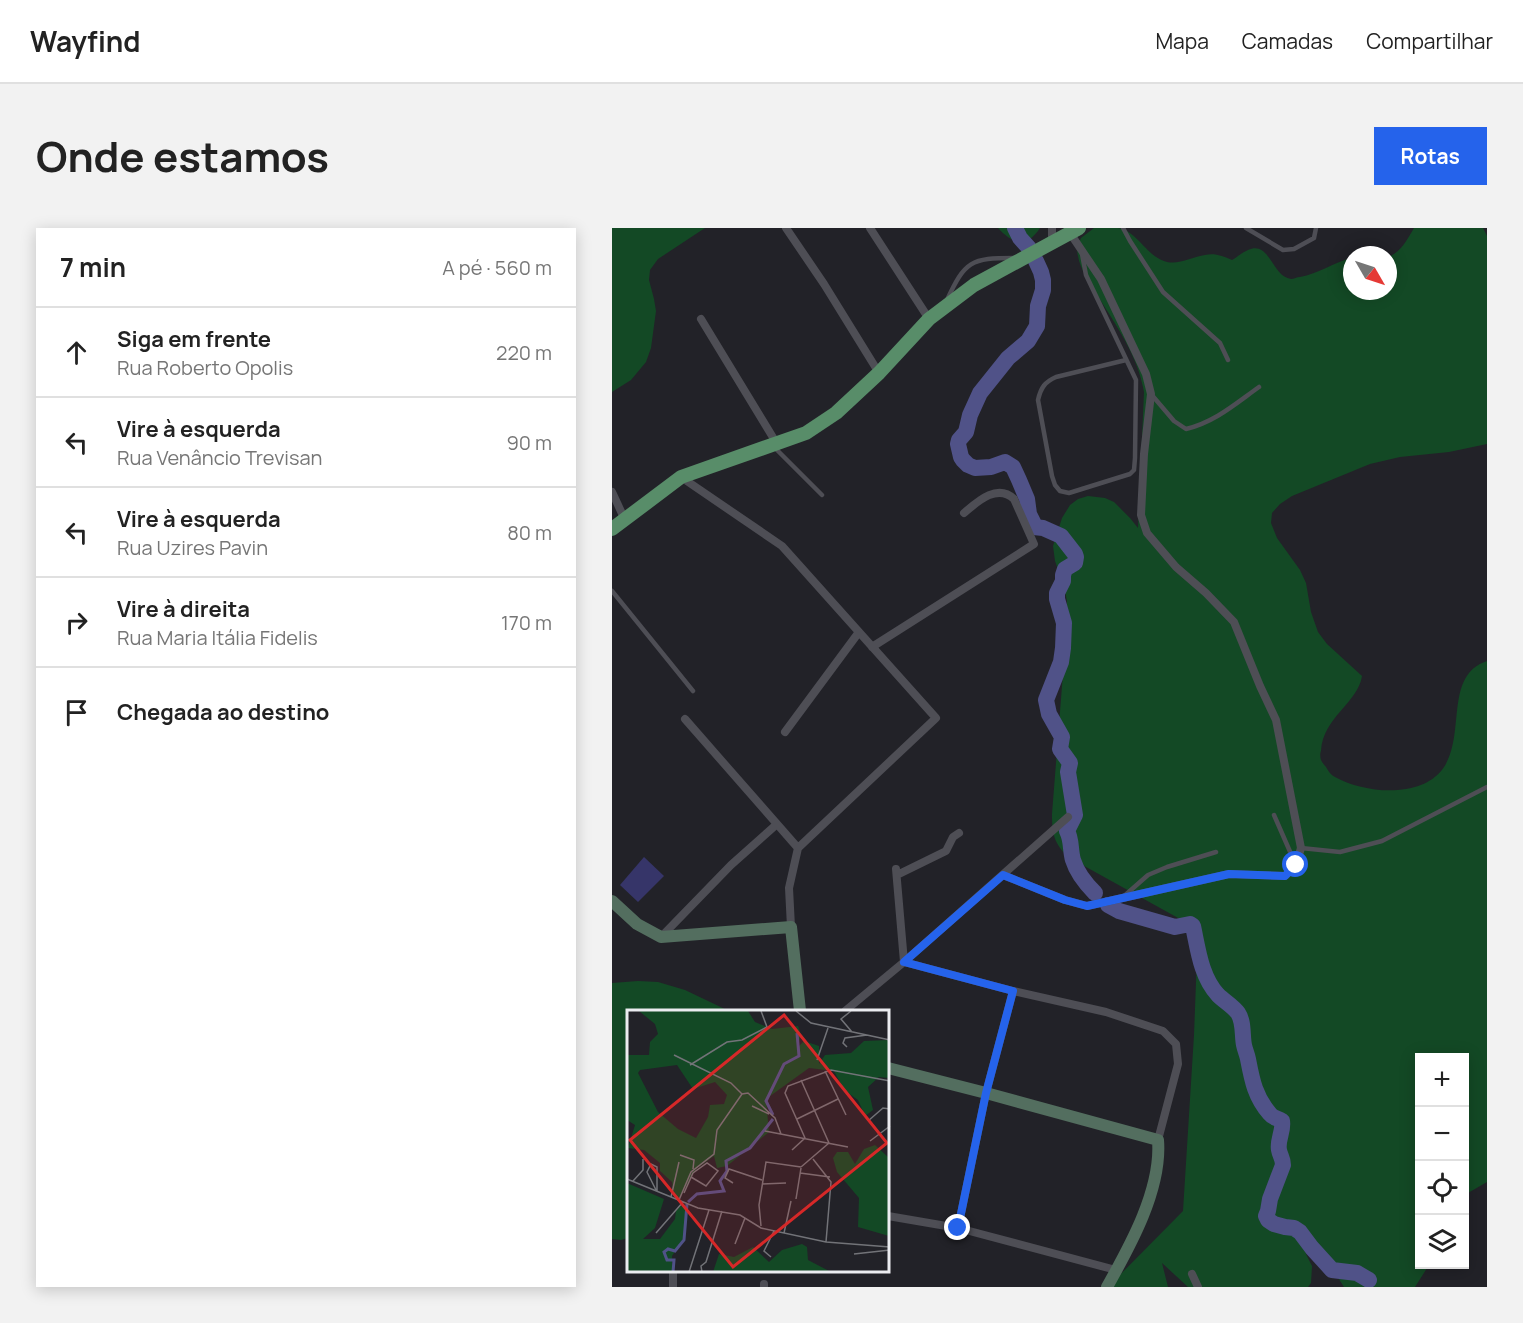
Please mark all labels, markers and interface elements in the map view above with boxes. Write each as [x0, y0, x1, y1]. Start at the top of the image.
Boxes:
text: Wayfind [30, 22, 140, 60]
text: Mapa [1155, 27, 1209, 55]
text: Camadas [1242, 27, 1333, 55]
text: Compartilhar [1366, 27, 1493, 55]
text: Onde estamos [36, 127, 329, 185]
button: Rotas [1374, 127, 1487, 185]
north arrow [1343, 246, 1397, 300]
text: 7 min [60, 249, 126, 285]
text: A pé · 560 m [442, 254, 552, 281]
text: Siga em frente [117, 324, 271, 354]
icon: ahead [60, 336, 93, 369]
text: 220 m [496, 339, 552, 366]
text: Rua Roberto Opolis [117, 354, 293, 381]
text: Vire à esquerda [117, 414, 281, 444]
icon: left [60, 426, 93, 459]
text: 90 m [506, 429, 552, 456]
text: Rua Venâncio Trevisan [117, 444, 322, 471]
text: Vire à esquerda [117, 504, 281, 534]
icon: left [60, 516, 93, 549]
text: 80 m [507, 519, 552, 546]
text: Rua Uzires Pavin [117, 534, 268, 561]
text: Vire à direita [117, 594, 250, 624]
icon: right [60, 606, 93, 639]
text: 170 m [501, 609, 552, 636]
text: Rua Maria Itália Fidelis [117, 624, 318, 651]
icon: arrive [60, 696, 93, 729]
text: Chegada ao destino [117, 697, 329, 727]
route start [1282, 851, 1308, 877]
inset map [627, 1010, 890, 1272]
map controls [1415, 1053, 1469, 1269]
button: + [1415, 1053, 1469, 1107]
button: − [1415, 1107, 1469, 1161]
button: locate [1415, 1161, 1469, 1215]
route end [944, 1214, 970, 1240]
button: layers [1415, 1215, 1469, 1269]

